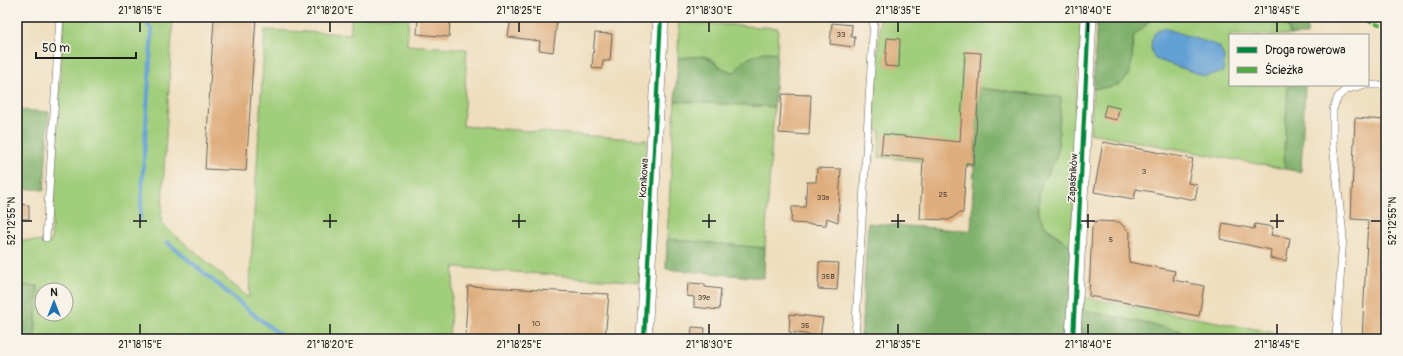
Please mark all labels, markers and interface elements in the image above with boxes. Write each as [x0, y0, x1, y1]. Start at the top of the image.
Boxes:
text: 21°18'15"E [118, 5, 162, 17]
text: 21°18'20"E [307, 5, 353, 17]
text: 21°18'25"E [496, 5, 542, 17]
text: 21°18'30"E [686, 5, 732, 17]
text: 21°18'35"E [875, 5, 921, 17]
text: 21°18'40"E [1065, 5, 1111, 17]
text: 21°18'45"E [1254, 5, 1300, 17]
house number: 33 [837, 30, 846, 39]
scale bar [36, 34, 136, 60]
legend [1229, 34, 1369, 86]
text: 50 m [42, 41, 70, 56]
text: Droga rowerowa [1265, 43, 1346, 58]
text: Ścieżka [1265, 62, 1303, 78]
street label: Zapaśników [1066, 153, 1080, 203]
street label: Konikowa [637, 158, 651, 198]
house number: 3 [1142, 167, 1147, 176]
house number: 25 [939, 190, 947, 199]
house number: 33a [817, 193, 830, 202]
text: 52°12'55"N [6, 196, 18, 245]
text: 52°12'55"N [1387, 196, 1399, 245]
house number: 5 [1109, 235, 1113, 244]
house number: 35B [821, 272, 835, 281]
north arrow [34, 282, 74, 322]
text: N [50, 286, 58, 299]
house number: 39e [698, 293, 710, 302]
house number: 10 [532, 319, 541, 328]
house number: 35 [801, 321, 809, 330]
text: 21°18'15"E [118, 339, 162, 351]
text: 21°18'20"E [307, 339, 353, 351]
text: 21°18'25"E [496, 339, 542, 351]
text: 21°18'30"E [686, 339, 732, 351]
text: 21°18'35"E [875, 339, 921, 351]
text: 21°18'40"E [1065, 339, 1111, 351]
text: 21°18'45"E [1254, 339, 1300, 351]

